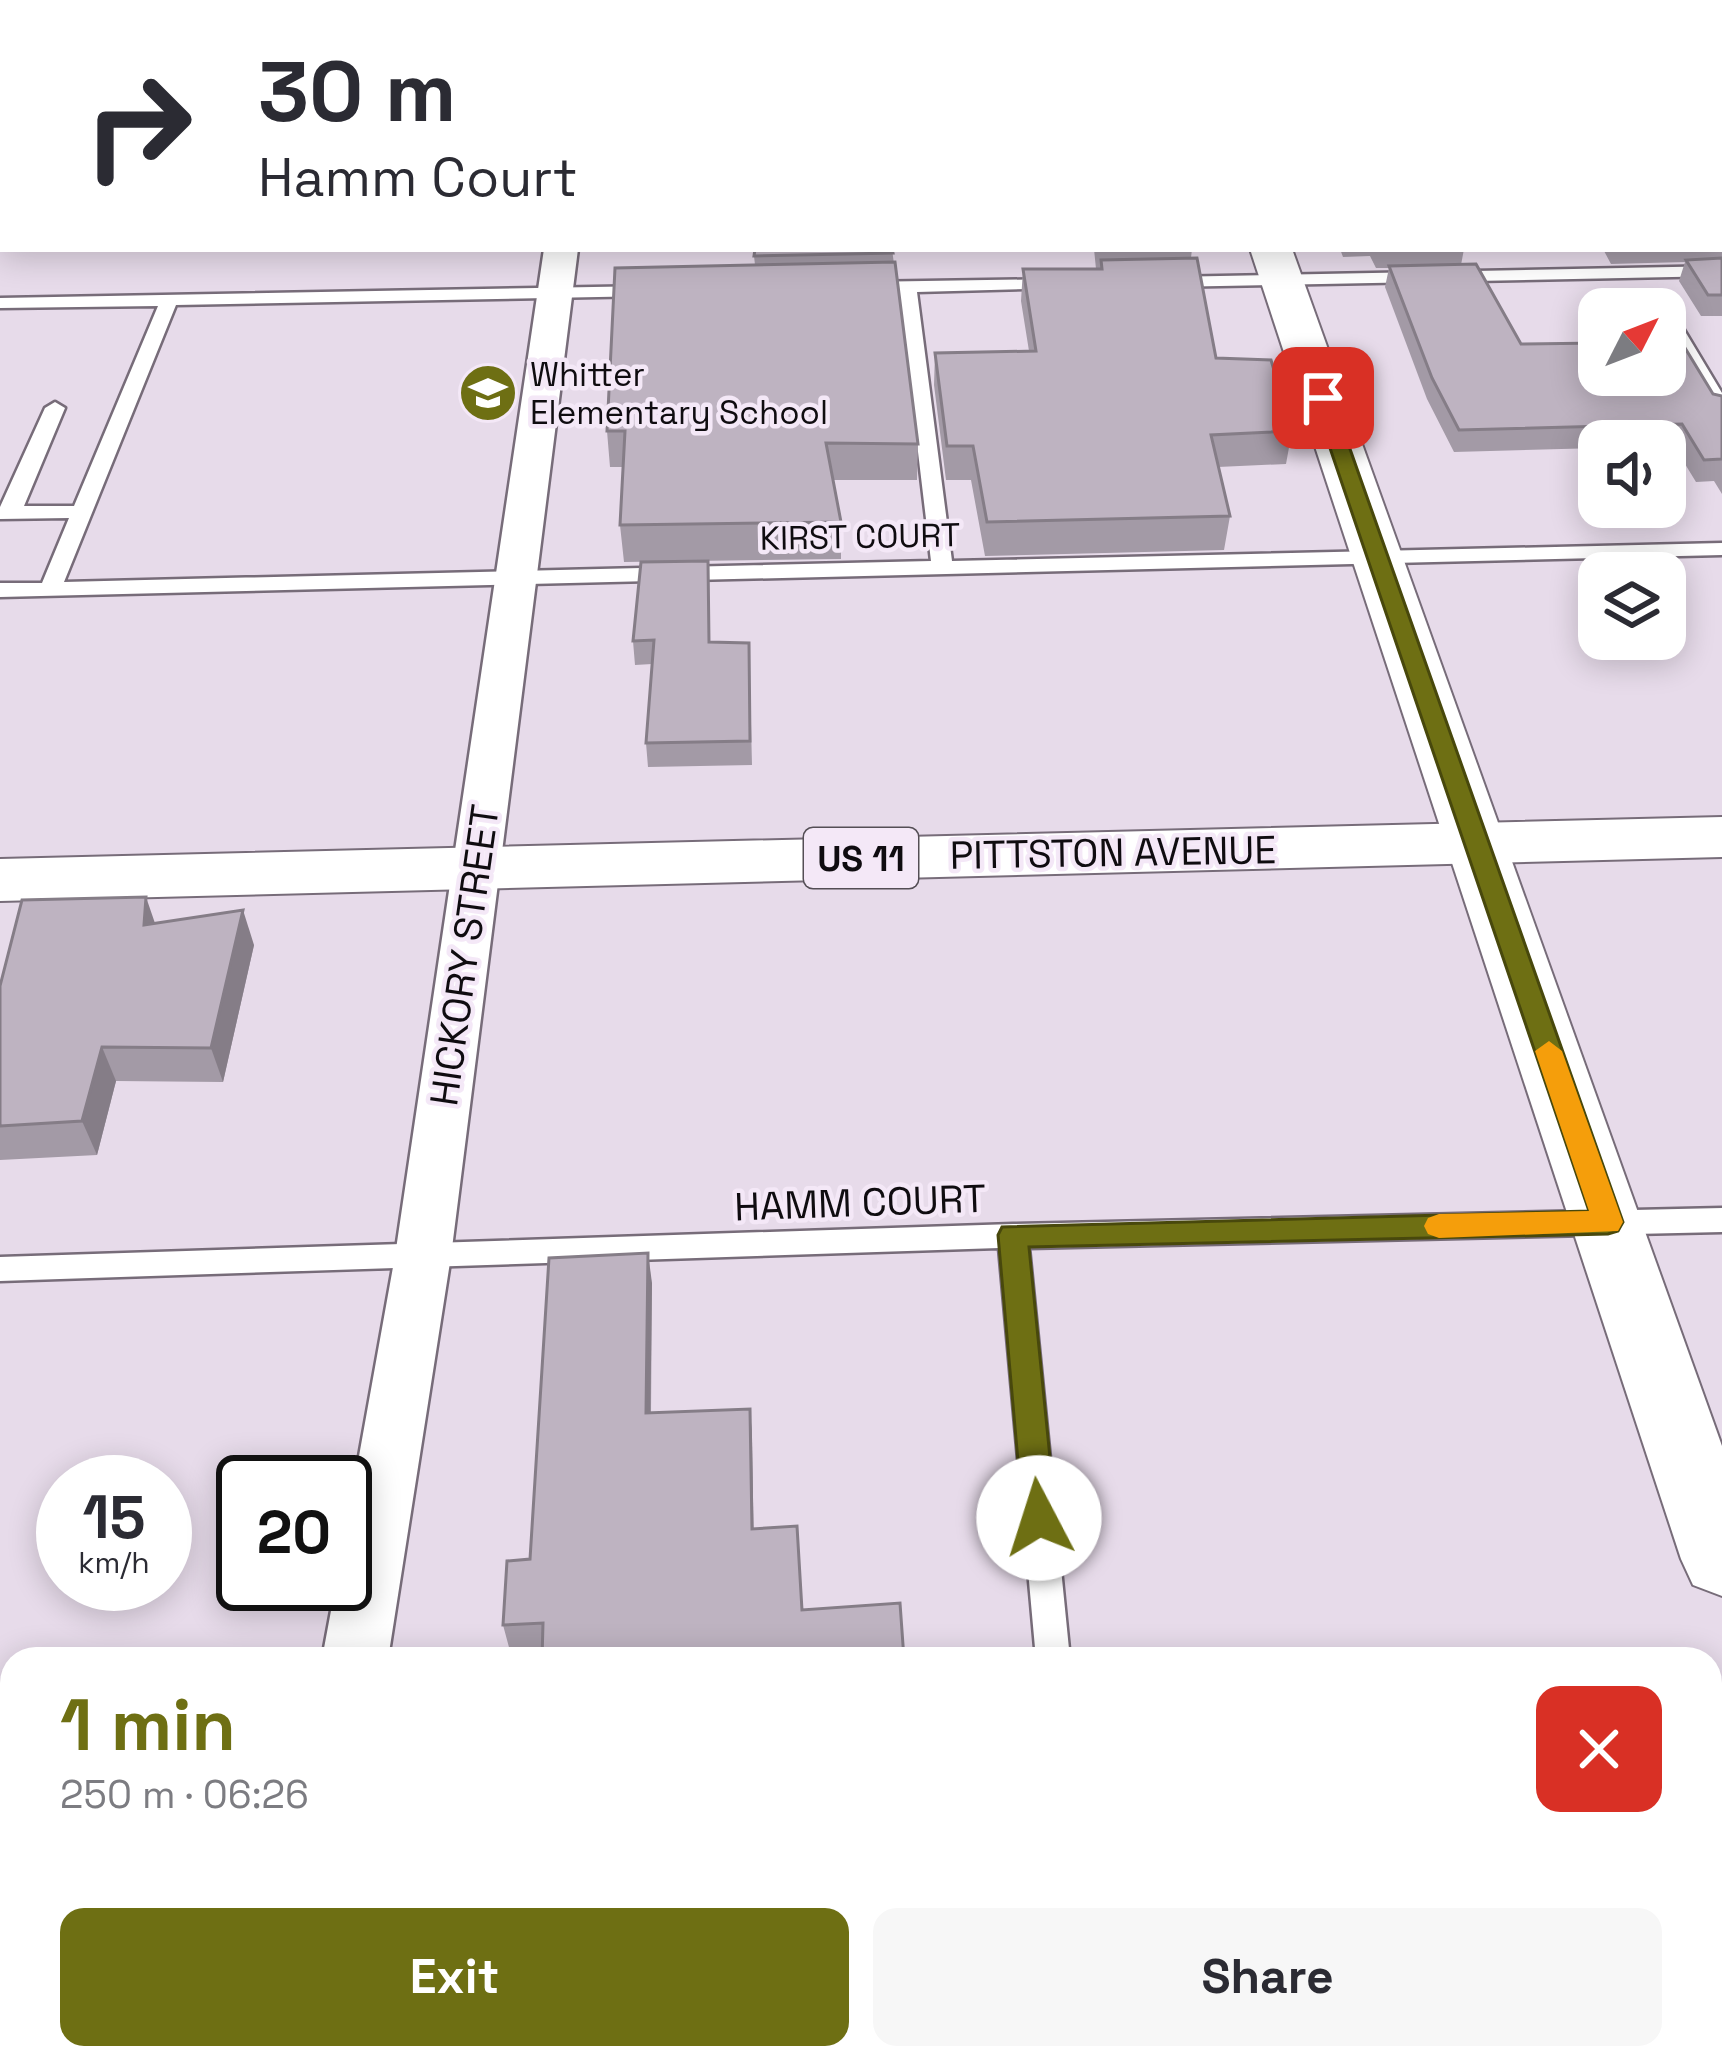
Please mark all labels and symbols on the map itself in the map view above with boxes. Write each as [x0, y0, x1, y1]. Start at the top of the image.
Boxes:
north arrow [1578, 288, 1686, 396]
pin [1272, 347, 1374, 449]
place label: Whitter Elementary School [530, 354, 828, 434]
school or university icon: Whitter Elementary School [457, 362, 519, 424]
street label: KIRST COURT [759, 514, 961, 560]
street label: HICKORY STREET [419, 801, 510, 1109]
street label: PITTSTON AVENUE [949, 825, 1277, 880]
road number: US 11 [804, 828, 918, 888]
street label: HAMM COURT [733, 1174, 987, 1231]
speed limit sign: 20 [216, 1455, 372, 1611]
position arrow [976, 1455, 1102, 1581]

